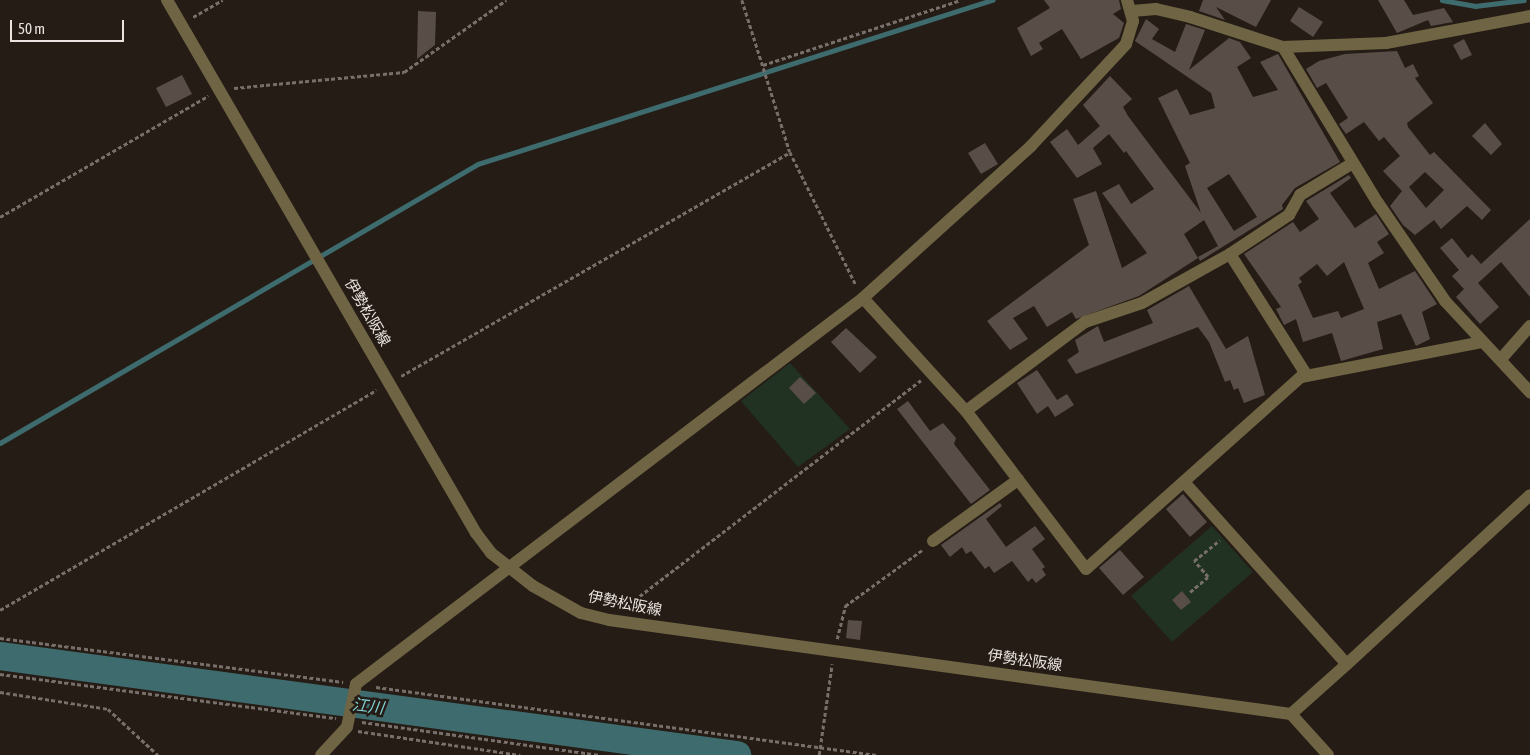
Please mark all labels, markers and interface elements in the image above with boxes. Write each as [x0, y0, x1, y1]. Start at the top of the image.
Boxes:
scale bar [12, 10, 126, 42]
text: 50 m [18, 20, 45, 37]
street label: 伊勢松阪線 [341, 275, 395, 349]
street label: 伊勢松阪線 [586, 587, 664, 619]
street label: 伊勢松阪線 [987, 646, 1063, 674]
water label: 江川 [351, 695, 385, 717]

